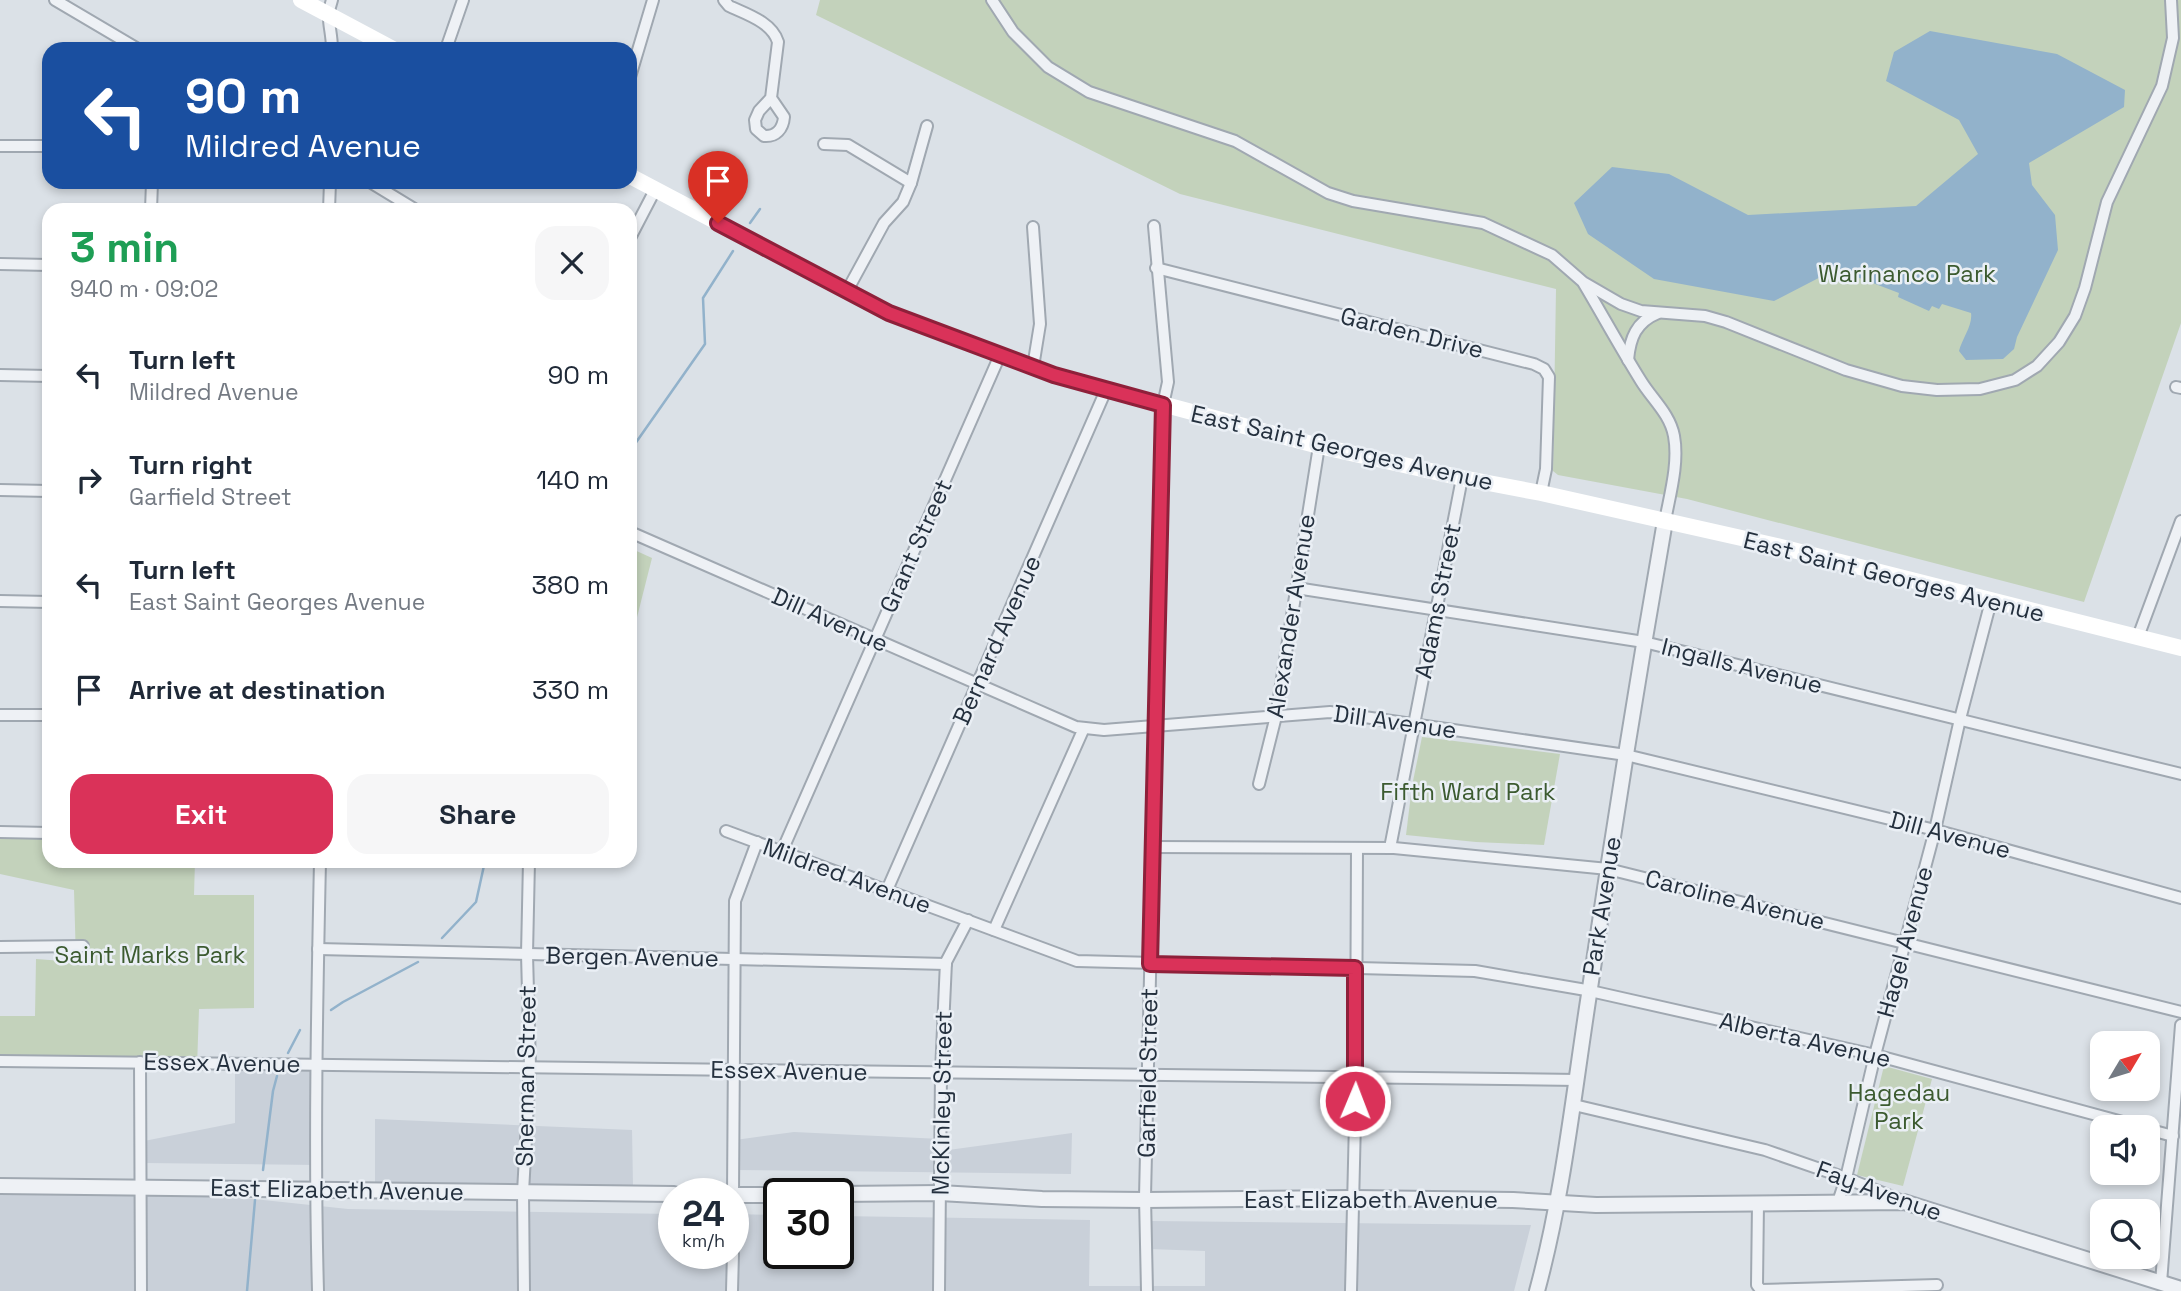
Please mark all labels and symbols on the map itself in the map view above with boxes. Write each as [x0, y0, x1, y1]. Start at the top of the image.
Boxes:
pin [688, 151, 748, 223]
park label: Warinanco Park [1818, 258, 1996, 289]
street label: Garden Drive [1337, 300, 1487, 365]
street label: East Saint Georges Avenue [1188, 398, 1496, 497]
street label: Grant Street [872, 474, 959, 618]
street label: Alexander Avenue [1259, 512, 1322, 720]
street label: Adams Street [1407, 521, 1468, 681]
street label: East Saint Georges Avenue [1740, 524, 2048, 629]
street label: Bernard Avenue [945, 550, 1048, 729]
street label: Dill Avenue [767, 580, 893, 659]
street label: Ingalls Avenue [1658, 631, 1826, 700]
street label: Dill Avenue [1331, 698, 1459, 745]
park label: Fifth Ward Park [1380, 776, 1556, 807]
street label: Dill Avenue [1886, 803, 2014, 866]
street label: Mildred Avenue [759, 831, 936, 920]
street label: Park Avenue [1575, 834, 1628, 978]
street label: Caroline Avenue [1642, 862, 1828, 937]
street label: Hagel Avenue [1869, 863, 1940, 1021]
park label: Saint Marks Park [55, 939, 246, 970]
street label: Bergen Avenue [545, 939, 719, 974]
street label: Sherman Street [508, 985, 543, 1167]
street label: Garfield Street [1131, 988, 1164, 1158]
street label: Alberta Avenue [1716, 1005, 1894, 1074]
street label: McKinley Street [924, 1010, 959, 1196]
north arrow [2090, 1031, 2160, 1101]
street label: Essex Avenue [143, 1046, 301, 1079]
street label: Essex Avenue [710, 1054, 868, 1087]
position arrow [1318, 1064, 1392, 1138]
park label: Hagedau Park [1848, 1077, 1950, 1136]
street label: Fay Avenue [1812, 1153, 1946, 1228]
street label: East Elizabeth Avenue [210, 1172, 464, 1207]
speed limit sign: 30 [763, 1178, 854, 1269]
street label: East Elizabeth Avenue [1244, 1184, 1498, 1215]

